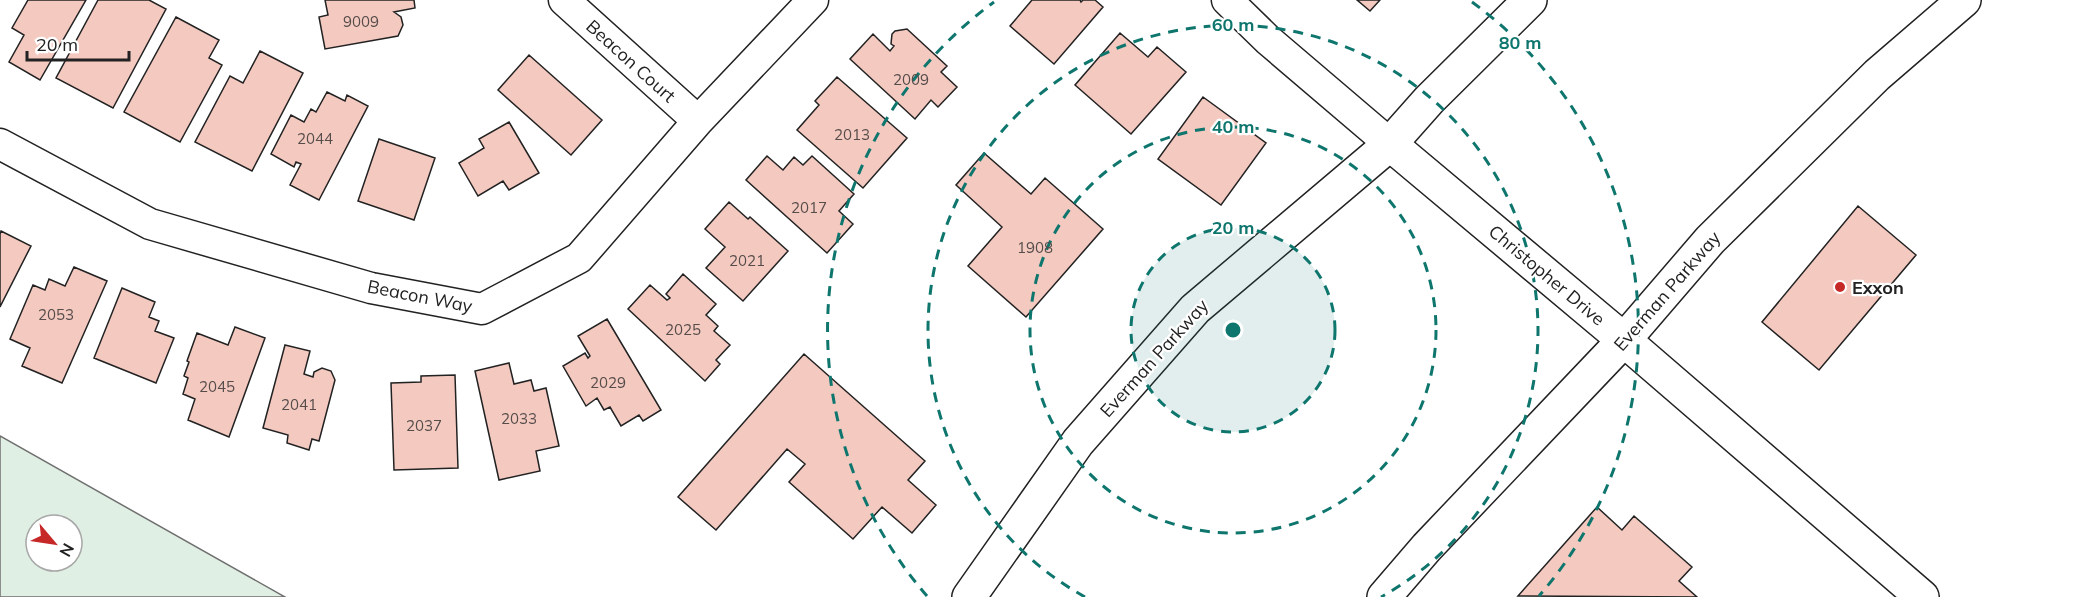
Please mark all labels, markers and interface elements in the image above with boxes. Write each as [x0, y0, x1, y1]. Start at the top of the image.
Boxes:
house number: 9009 [343, 12, 379, 31]
text: 60 m [1212, 13, 1254, 36]
street label: Beacon Court [581, 15, 681, 107]
scale bar [27, 24, 129, 62]
text: 80 m [1499, 31, 1541, 54]
text: 20 m [36, 33, 78, 56]
house number: 2009 [893, 70, 929, 89]
text: 40 m [1212, 115, 1254, 138]
house number: 2013 [834, 125, 870, 144]
house number: 2044 [297, 129, 333, 148]
house number: 2017 [791, 198, 827, 217]
text: 20 m [1212, 216, 1254, 239]
street label: Christopher Drive [1484, 220, 1610, 330]
street label: Everman Parkway [1609, 226, 1726, 356]
house number: 1908 [1017, 238, 1053, 257]
house number: 2021 [729, 251, 765, 270]
street label: Beacon Way [366, 275, 475, 318]
place label: Exxon [1852, 276, 1904, 299]
marker: Exxon [1833, 280, 1847, 294]
street label: Everman Parkway [1095, 294, 1213, 422]
house number: 2053 [38, 305, 74, 324]
house number: 2025 [665, 320, 701, 339]
centre of rings [1223, 320, 1243, 340]
house number: 2029 [590, 373, 626, 392]
house number: 2045 [199, 377, 235, 396]
house number: 2041 [281, 395, 317, 414]
house number: 2033 [501, 409, 537, 428]
house number: 2037 [406, 416, 442, 435]
north arrow [24, 513, 84, 573]
text: N [55, 540, 79, 560]

